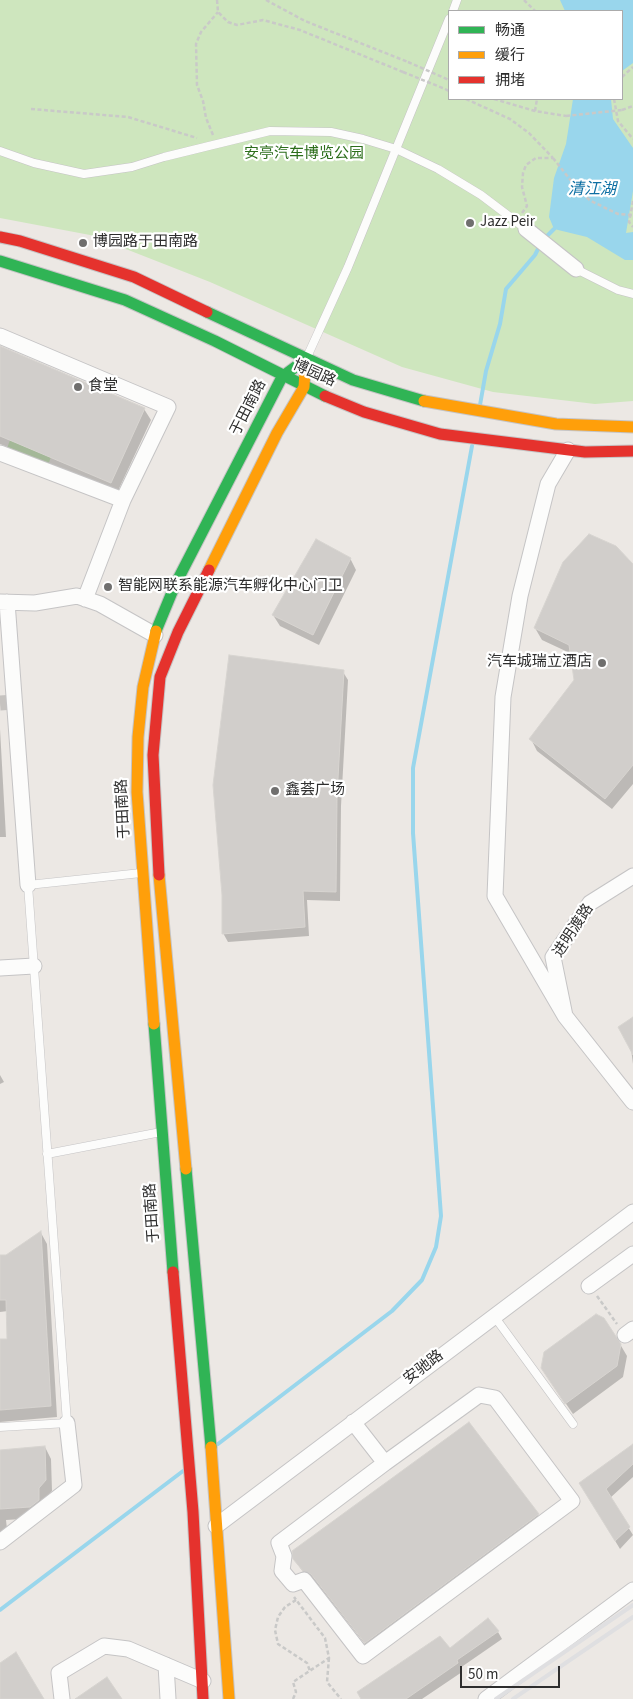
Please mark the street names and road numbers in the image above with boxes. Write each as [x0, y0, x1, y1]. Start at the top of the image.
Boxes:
street label: 博园路 [290, 357, 338, 391]
street label: 于田南路 [227, 377, 271, 439]
street label: 于田南路 [113, 779, 135, 839]
street label: 进明渡路 [550, 901, 598, 961]
street label: 于田南路 [142, 1182, 164, 1244]
street label: 安驰路 [401, 1347, 447, 1389]

